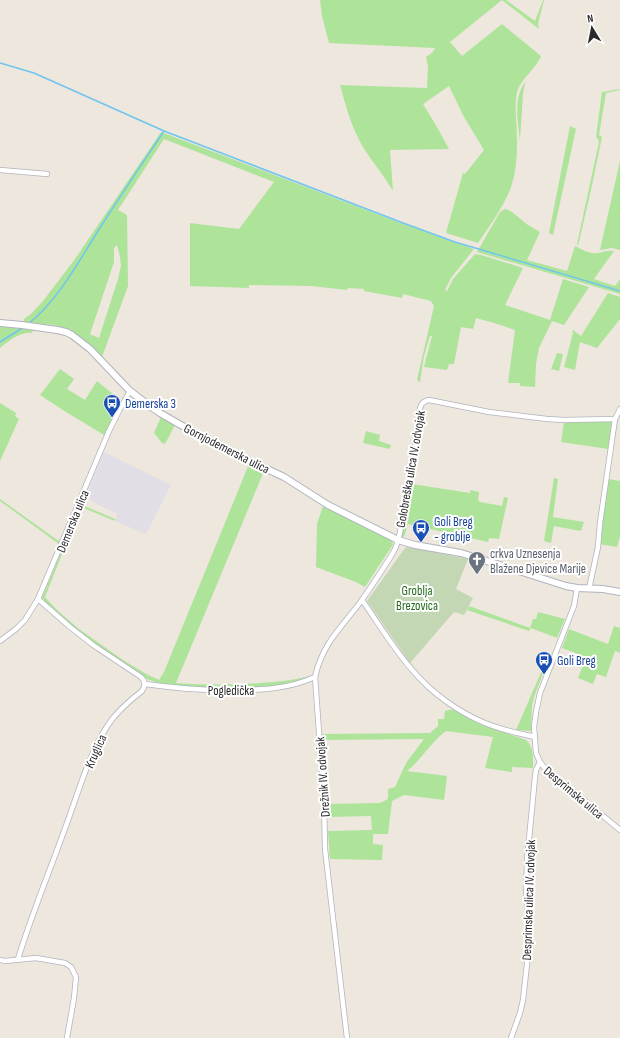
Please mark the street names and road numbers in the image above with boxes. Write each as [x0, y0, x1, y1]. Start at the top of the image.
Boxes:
street label: Golobreška ulica IV. odvojak [393, 409, 429, 529]
street label: Gornjodemerska ulica [181, 420, 272, 477]
street label: Demerska ulica [53, 488, 93, 555]
street label: Pogledička [208, 683, 254, 699]
street label: Kruglica [81, 732, 110, 771]
street label: Drežnik IV. odvojak [312, 736, 334, 818]
street label: Desprimska ulica [540, 763, 607, 823]
street label: Desprimska ulica IV. odvojak [519, 839, 539, 961]

